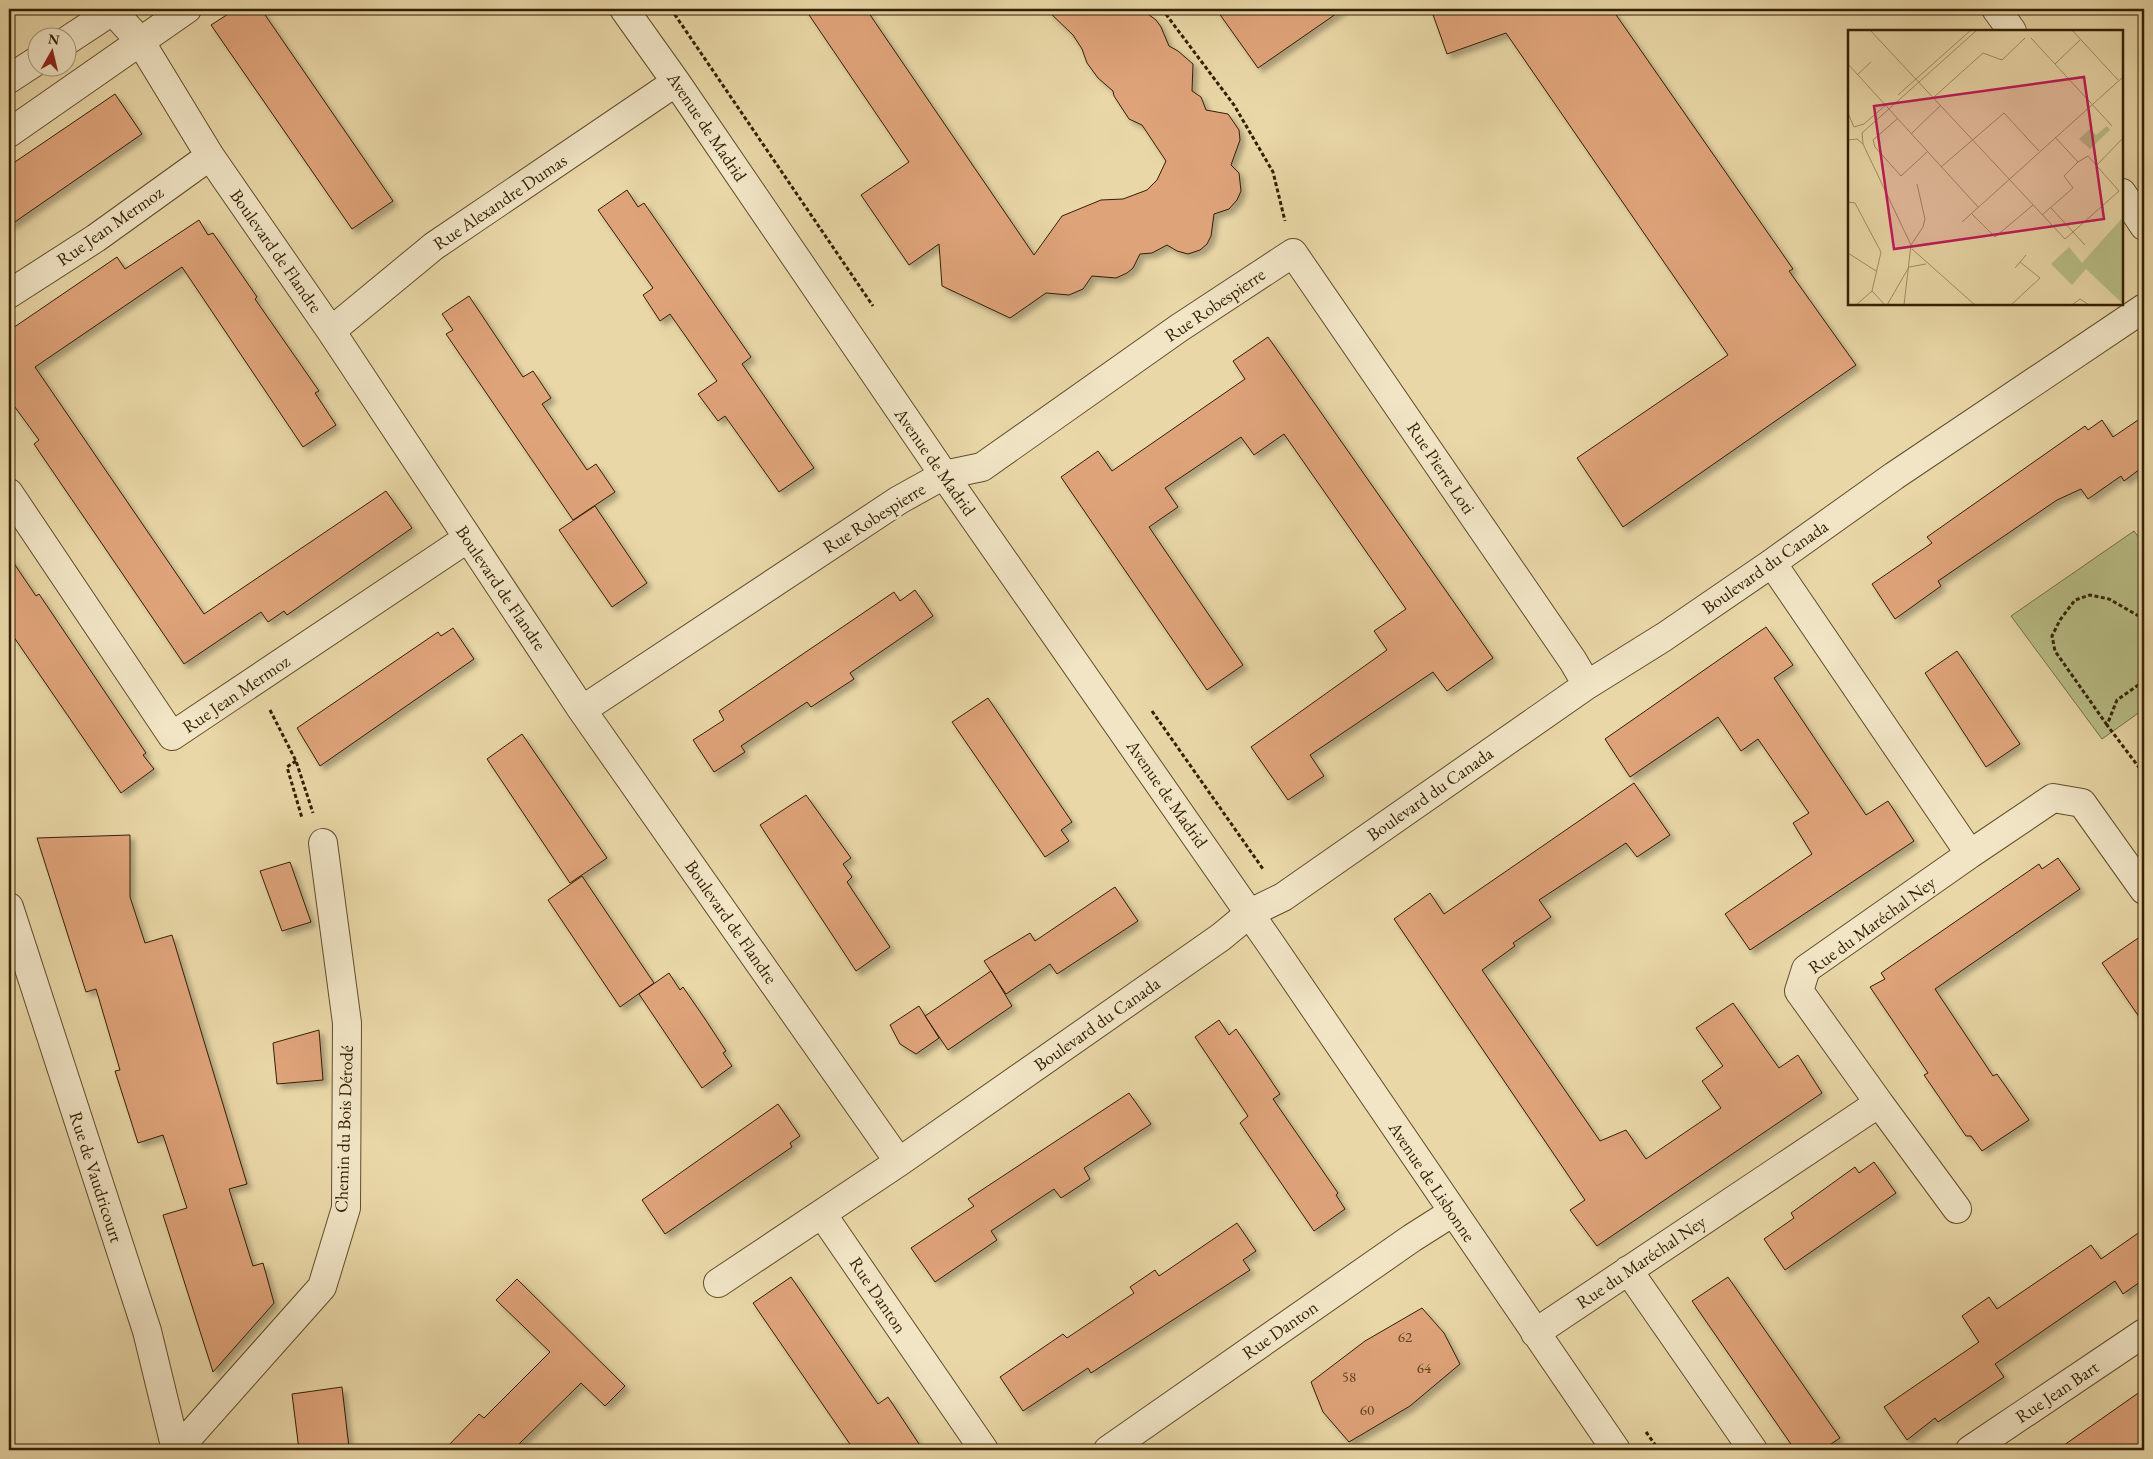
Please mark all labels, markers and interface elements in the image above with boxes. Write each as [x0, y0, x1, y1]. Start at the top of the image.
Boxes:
north arrow [28, 28, 78, 78]
text: N [47, 29, 61, 49]
inset map [1848, 30, 2123, 305]
street label: Avenue de Madrid [662, 67, 753, 186]
street label: Rue Alexandre Dumas [428, 148, 571, 255]
street label: Rue Jean Mermoz [52, 180, 168, 271]
street label: Boulevard de Flandre [225, 184, 328, 317]
street label: Rue Robespierre [1160, 262, 1269, 347]
street label: Avenue de Madrid [889, 402, 982, 521]
street label: Rue Pierre Loti [1402, 417, 1481, 519]
street label: Rue Robespierre [818, 477, 929, 558]
street label: Boulevard du Canada [1697, 514, 1833, 619]
street label: Boulevard de Flandre [451, 521, 552, 655]
street label: Rue Jean Mermoz [178, 649, 294, 738]
street label: Avenue de Madrid [1121, 734, 1214, 853]
street label: Boulevard du Canada [1362, 741, 1498, 846]
street label: Boulevard de Flandre [680, 855, 783, 988]
street label: Rue du Maréchal Ney [1804, 871, 1940, 979]
street label: Boulevard du Canada [1029, 971, 1165, 1076]
street label: Chemin du Bois Dérodé [329, 1045, 358, 1213]
street label: Rue de Vaudricourt [64, 1109, 129, 1245]
street label: Avenue de Lisbonne [1383, 1116, 1481, 1246]
street label: Rue du Maréchal Ney [1571, 1210, 1710, 1314]
street label: Rue Danton [844, 1252, 913, 1338]
street label: Rue Danton [1237, 1295, 1322, 1364]
house number: 62 [1398, 1327, 1413, 1346]
street label: Rue Jean Bart [2011, 1355, 2103, 1428]
house number: 64 [1417, 1358, 1432, 1377]
house number: 58 [1342, 1367, 1356, 1386]
house number: 60 [1360, 1400, 1374, 1419]

